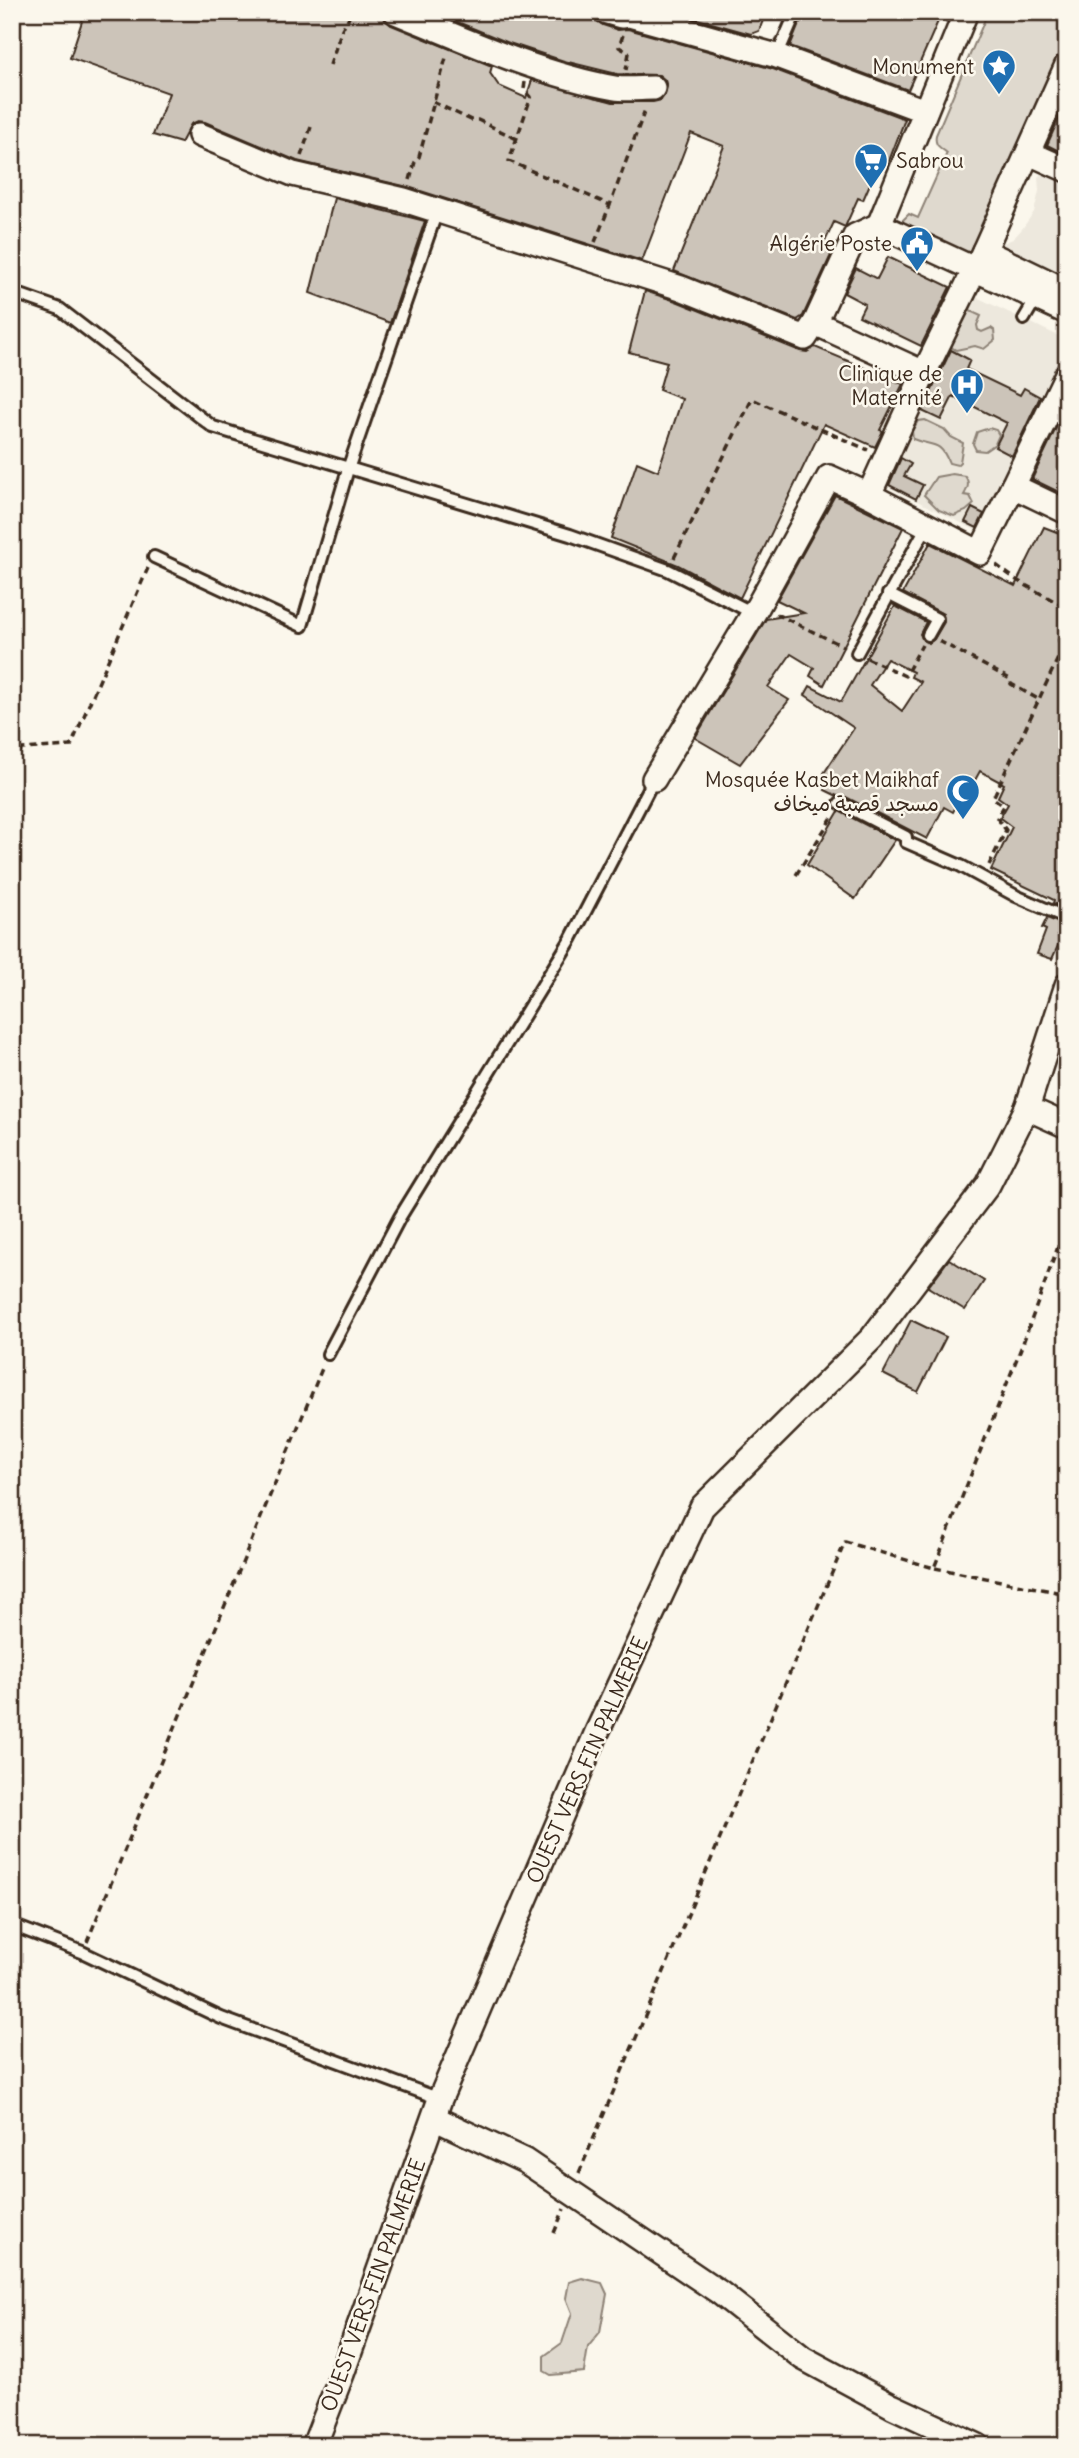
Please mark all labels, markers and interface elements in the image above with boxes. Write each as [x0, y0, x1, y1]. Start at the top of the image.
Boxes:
place icon: Monument [980, 47, 1018, 96]
place label: Monument [872, 53, 974, 80]
supermarket icon: Sabrou [852, 141, 890, 190]
place label: Sabrou [896, 147, 964, 174]
public building icon: Algérie Poste [898, 224, 936, 273]
place label: Algérie Poste [769, 230, 892, 257]
place label: Clinique de Maternité [838, 360, 942, 411]
hospital icon: Clinique de Maternité [948, 366, 986, 415]
place label: Mosquée Kasbet Maikhaf مسجد قصبة ميخاف [705, 766, 940, 817]
mosque icon: Mosquée Kasbet Maikhaf مسجد قصبة ميخاف [944, 772, 982, 821]
street label: OUEST VERS FIN PALMERIE [520, 1632, 654, 1888]
street label: OUEST VERS FIN PALMERIE [315, 2155, 431, 2415]

